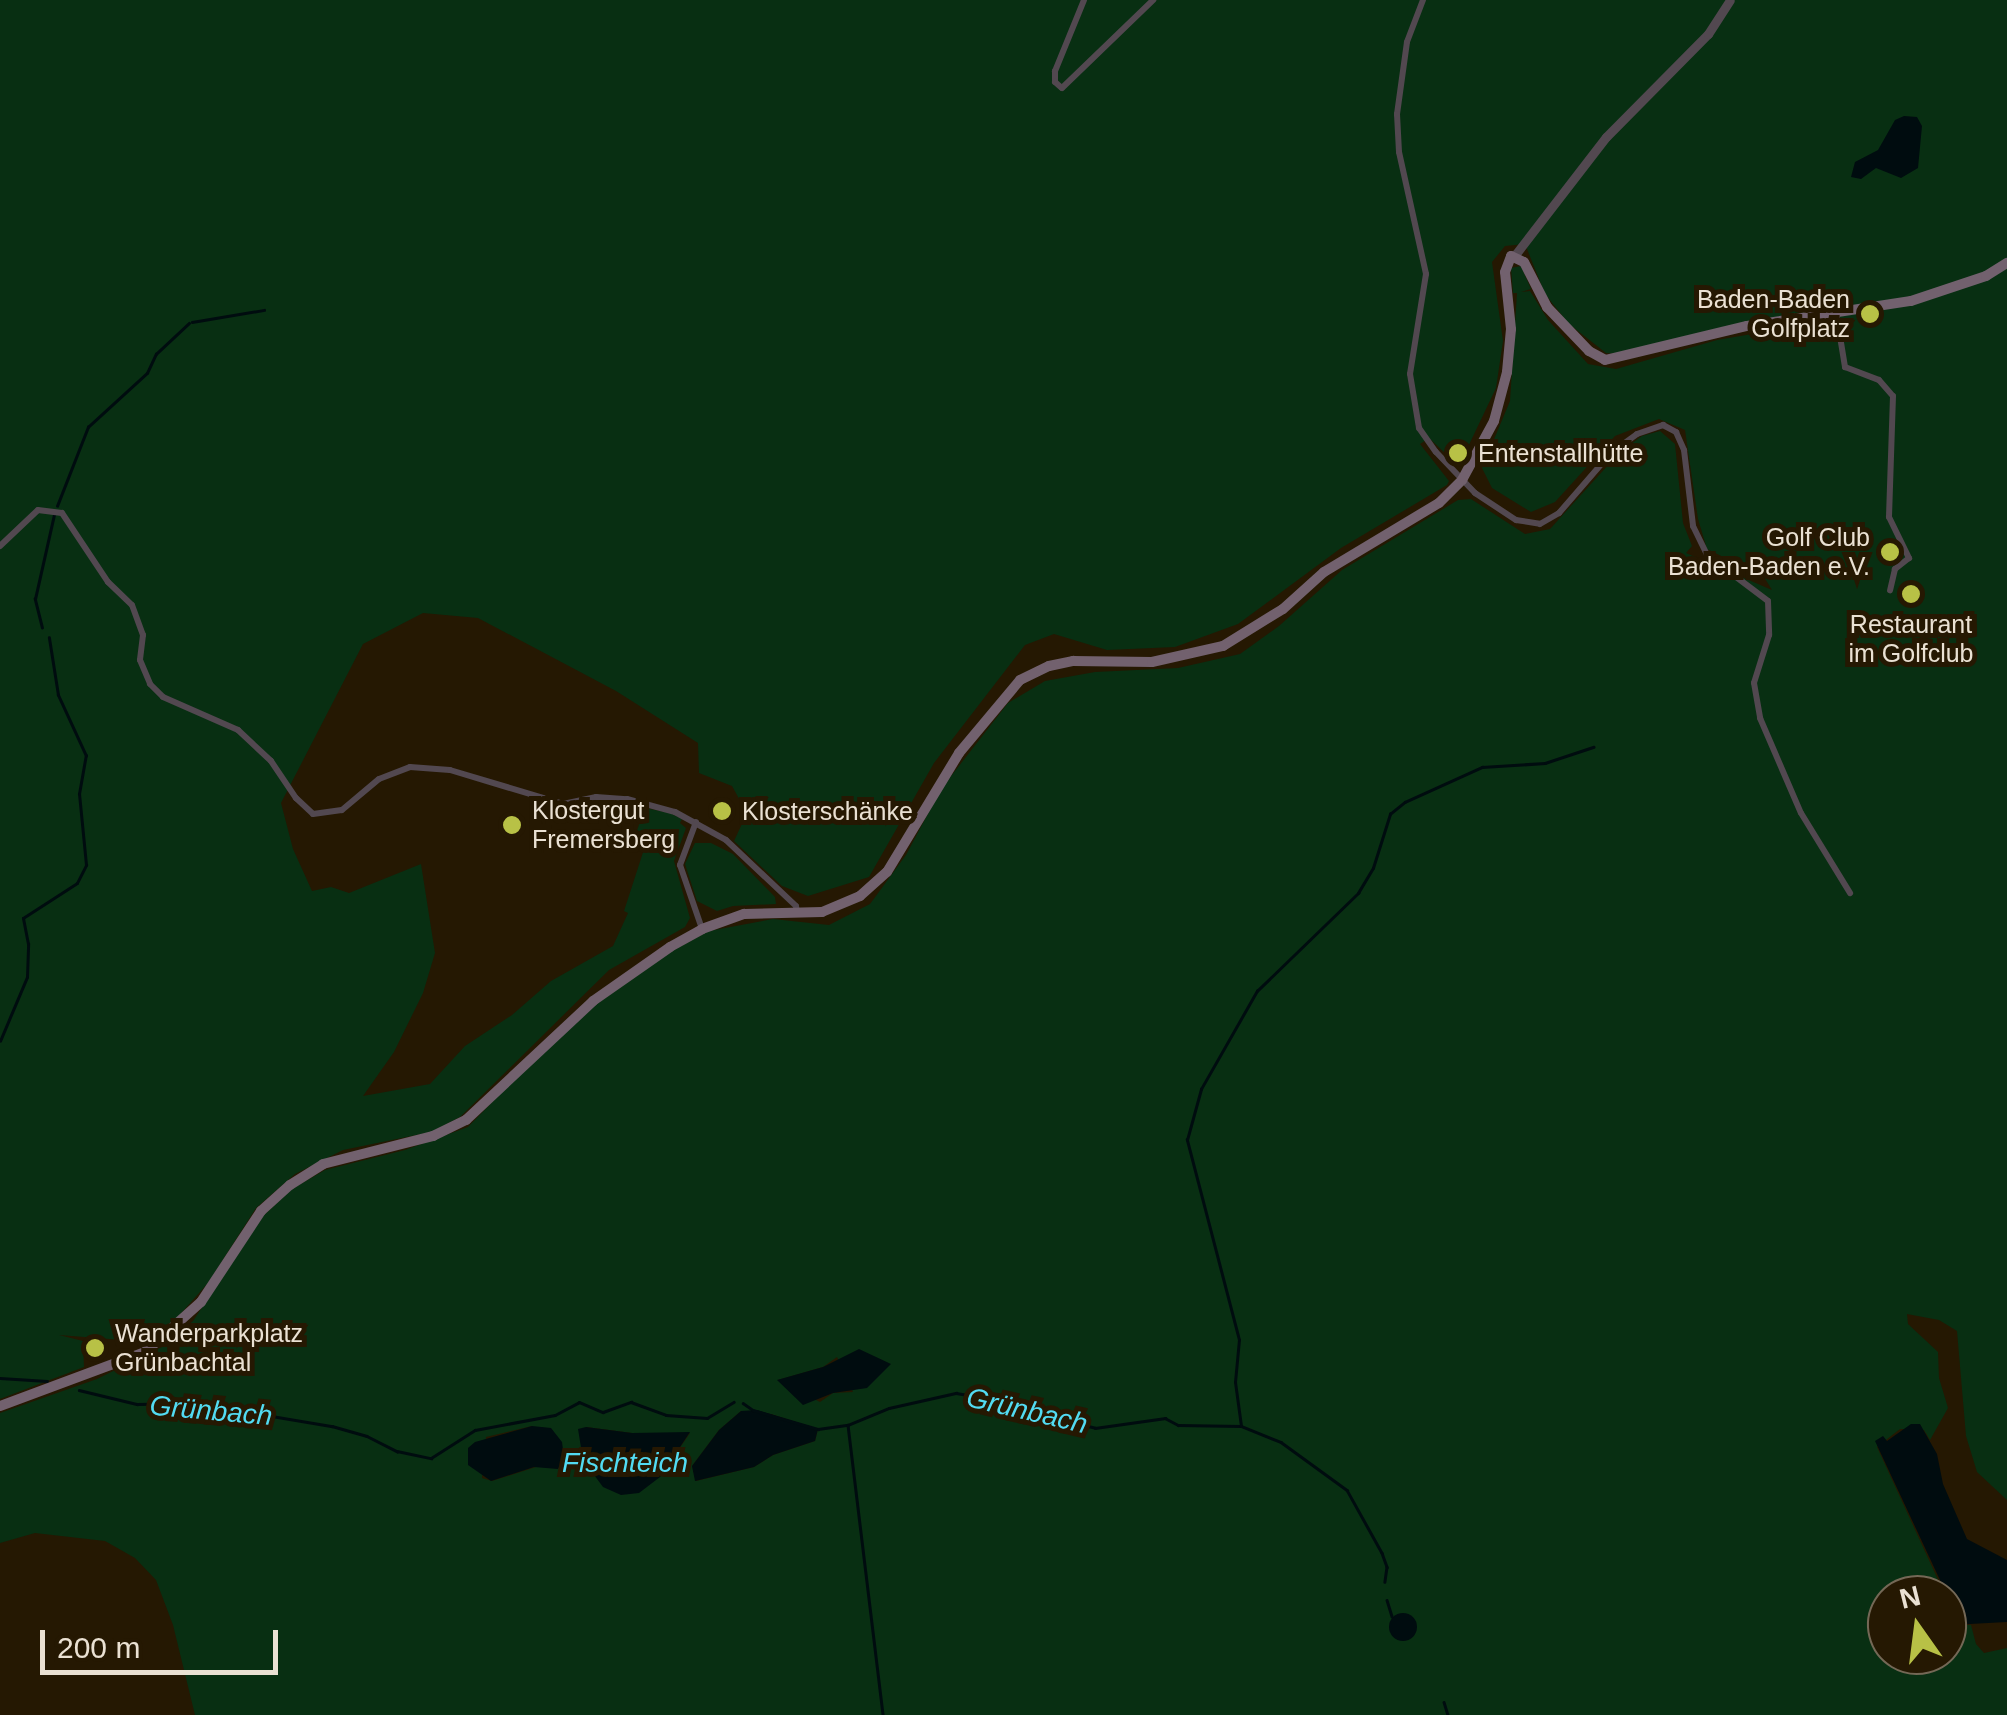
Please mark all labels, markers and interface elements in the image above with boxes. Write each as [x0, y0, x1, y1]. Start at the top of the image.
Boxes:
place label: Baden-Baden Golfplatz [1697, 285, 1850, 344]
marker: Baden-Baden Golfplatz [1859, 303, 1881, 325]
place label: Entenstallhütte [1478, 438, 1643, 468]
marker: Entenstallhütte [1447, 442, 1469, 464]
place label: Golf Club Baden-Baden e.V. [1668, 523, 1870, 582]
marker: Golf Club Baden-Baden e.V. [1879, 541, 1901, 563]
marker: Restaurant im Golfclub [1900, 583, 1922, 605]
place label: Restaurant im Golfclub [1848, 610, 1974, 669]
place label: Klostergut Fremersberg [532, 796, 675, 855]
place label: Klosterschänke [742, 796, 913, 826]
marker: Klosterschänke [711, 800, 733, 822]
marker: Klostergut Fremersberg [501, 814, 523, 836]
place label: Wanderparkplatz Grünbachtal [115, 1319, 303, 1378]
marker: Wanderparkplatz Grünbachtal [84, 1337, 106, 1359]
water label: Grünbach [963, 1381, 1091, 1441]
water label: Grünbach [148, 1389, 274, 1433]
water label: Fischteich [562, 1446, 688, 1480]
north arrow [1867, 1575, 1967, 1675]
text: N [1897, 1580, 1924, 1615]
scale bar [45, 1610, 282, 1672]
text: 200 m [57, 1631, 140, 1664]

